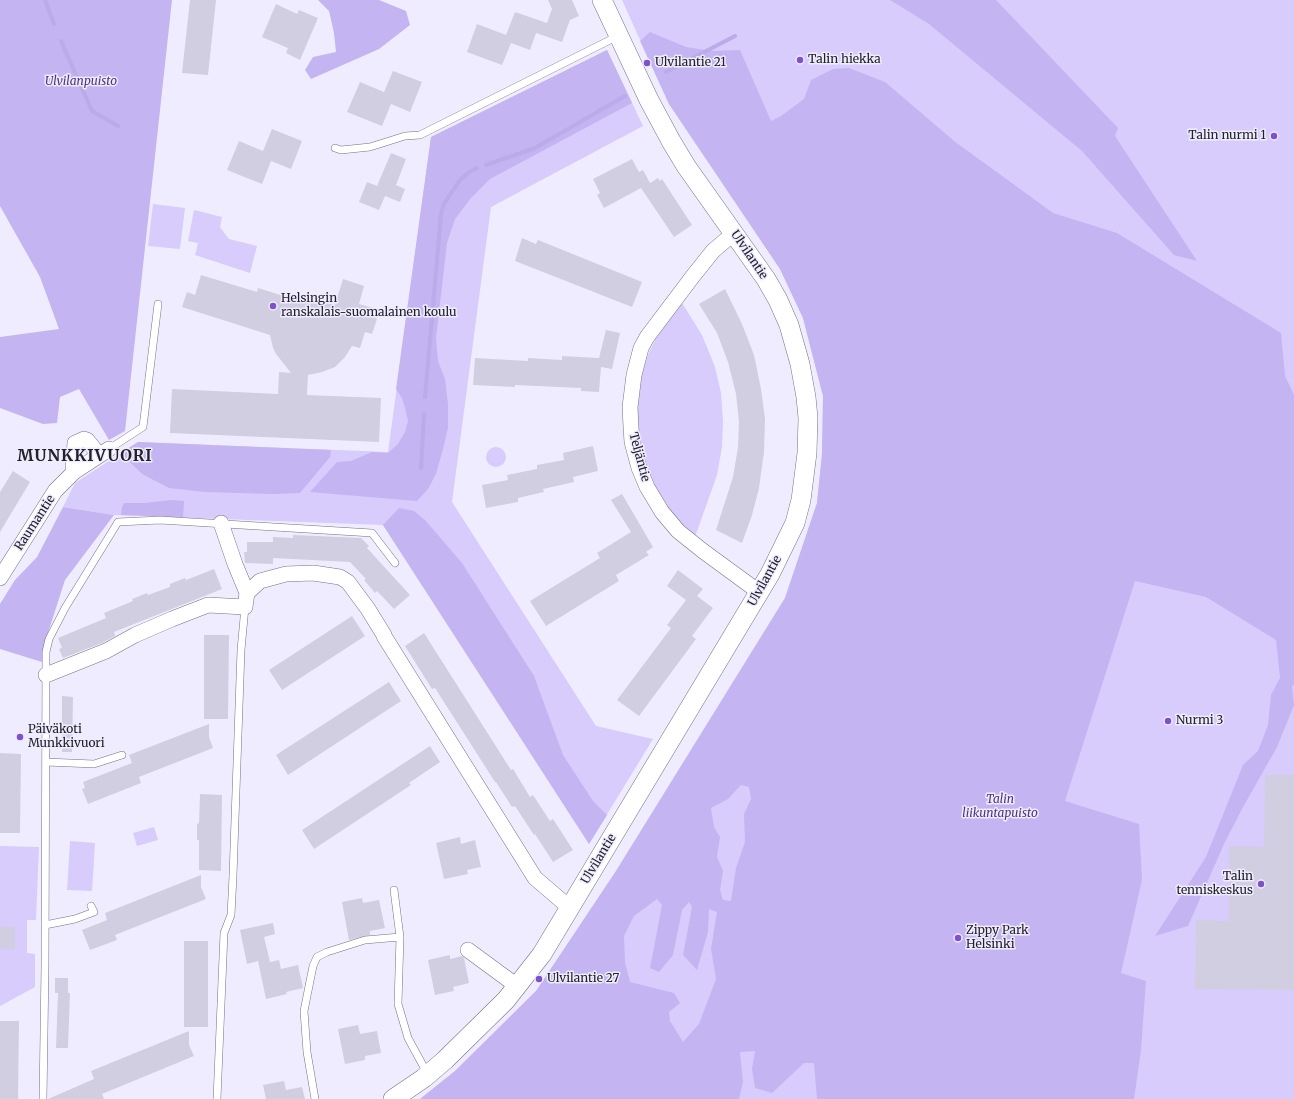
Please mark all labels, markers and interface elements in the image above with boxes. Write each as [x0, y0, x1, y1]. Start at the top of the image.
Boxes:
place label: Talin hiekka [808, 53, 881, 67]
marker: Talin hiekka [795, 55, 805, 65]
place label: Ulvilantie 21 [655, 56, 726, 70]
marker: Ulvilantie 21 [642, 58, 652, 68]
park label: Ulvilanpuisto [45, 75, 117, 89]
place label: Talin nurmi 1 [1188, 129, 1266, 143]
marker: Talin nurmi 1 [1269, 131, 1279, 141]
street label: Ulvilantie [727, 228, 771, 282]
place label: Helsingin ranskalais-suomalainen koulu [281, 292, 457, 320]
marker: Helsingin ranskalais-suomalainen koulu [268, 301, 278, 311]
street label: Teljäntie [626, 431, 652, 483]
district label: MUNKKIVUORI [17, 446, 153, 466]
street label: Raumantie [12, 493, 58, 553]
street label: Ulvilantie [745, 553, 785, 609]
place label: Nurmi 3 [1176, 714, 1223, 728]
marker: Nurmi 3 [1163, 716, 1173, 726]
place label: Päiväkoti Munkkivuori [28, 723, 105, 751]
marker: Päiväkoti Munkkivuori [15, 732, 25, 742]
park label: Talin liikuntapuisto [962, 793, 1038, 821]
street label: Ulvilantie [578, 831, 620, 887]
place label: Talin tenniskeskus [1176, 870, 1253, 898]
marker: Talin tenniskeskus [1256, 879, 1266, 889]
place label: Zippy Park Helsinki [966, 924, 1029, 952]
marker: Zippy Park Helsinki [953, 933, 963, 943]
place label: Ulvilantie 27 [547, 972, 619, 986]
marker: Ulvilantie 27 [534, 974, 544, 984]

